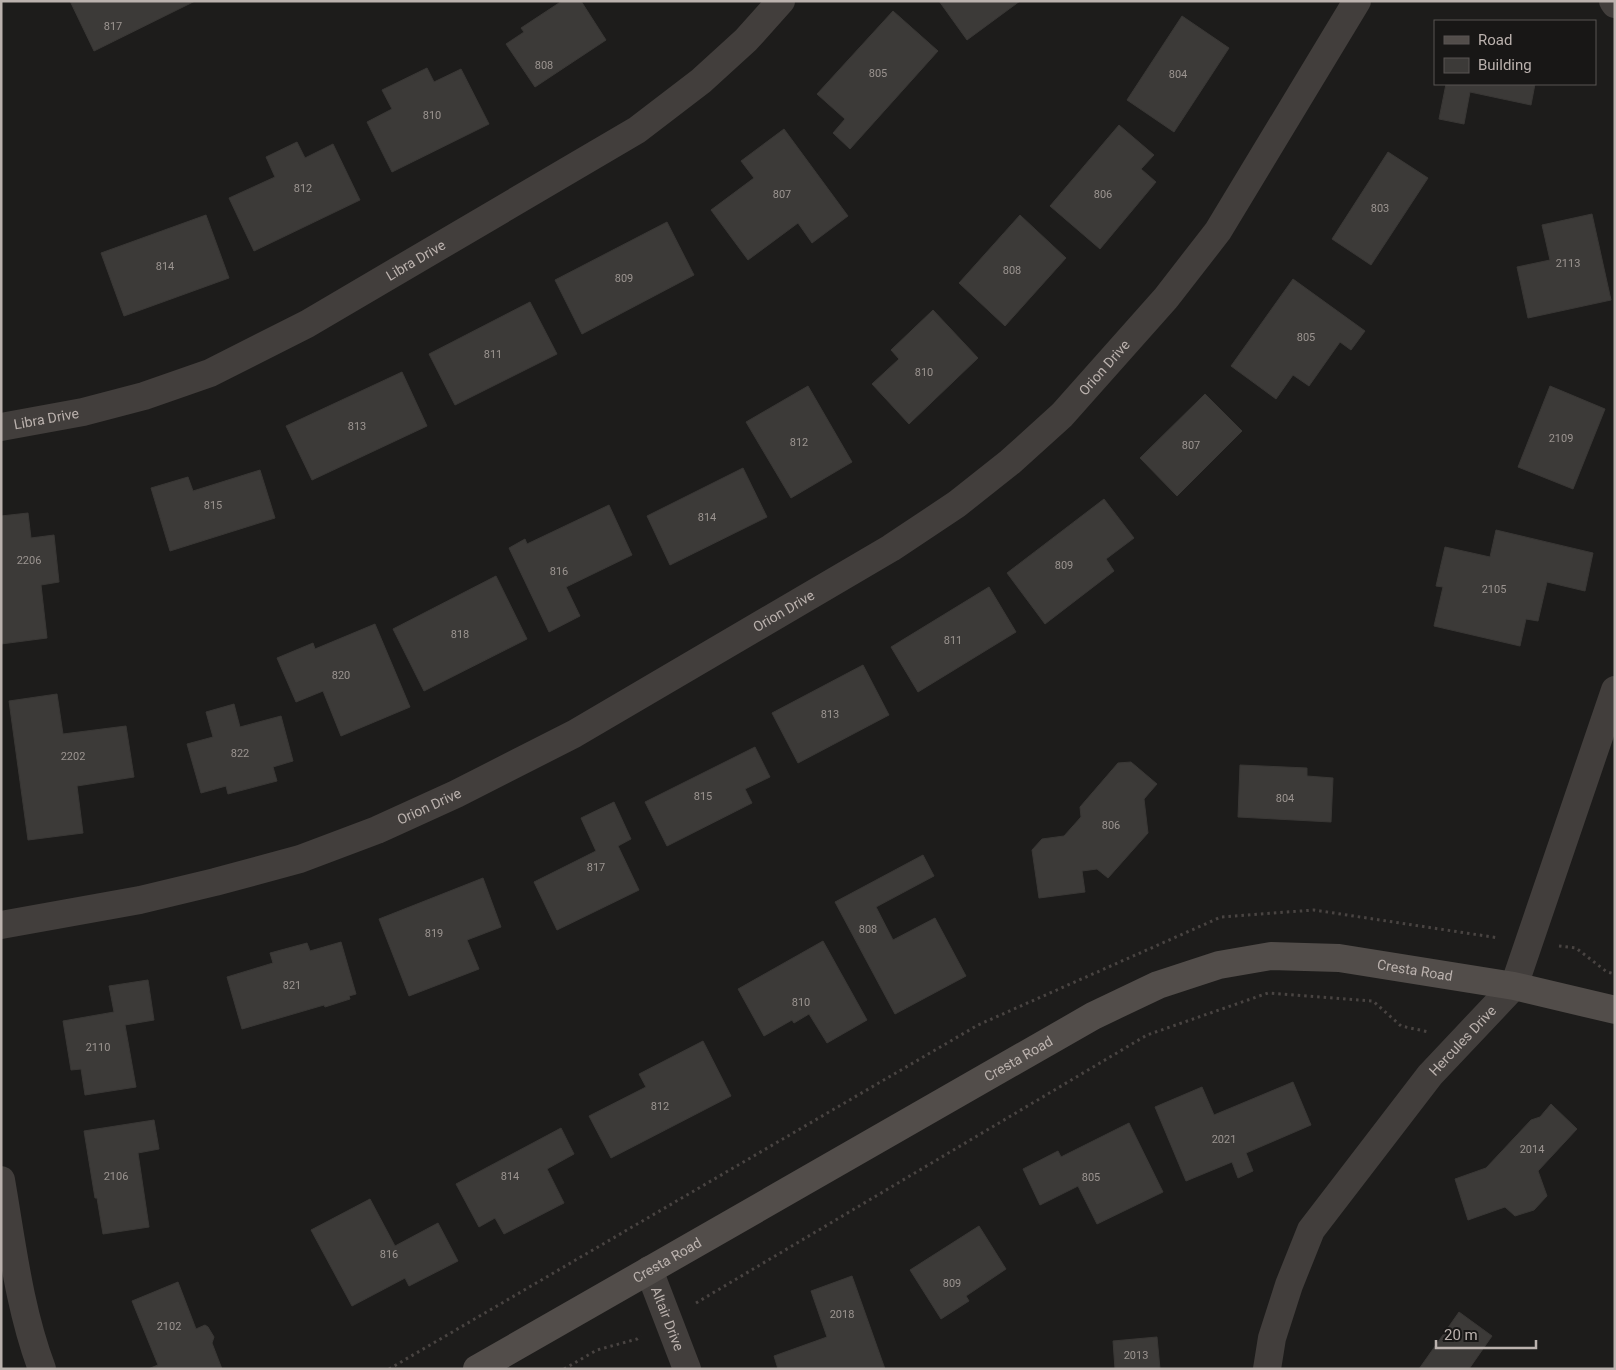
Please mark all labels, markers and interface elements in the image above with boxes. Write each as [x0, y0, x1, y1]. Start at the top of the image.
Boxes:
house number: 817 [104, 20, 122, 33]
legend [1434, 20, 1596, 85]
text: Road [1478, 31, 1512, 49]
text: Building [1478, 56, 1532, 74]
house number: 808 [535, 59, 553, 72]
house number: 805 [869, 67, 887, 80]
house number: 804 [1169, 68, 1187, 81]
house number: 810 [423, 109, 441, 122]
house number: 812 [294, 182, 312, 195]
house number: 807 [773, 188, 791, 201]
house number: 806 [1094, 188, 1112, 201]
house number: 803 [1371, 202, 1389, 215]
street label: Libra Drive [383, 237, 448, 284]
house number: 2113 [1556, 257, 1580, 270]
house number: 814 [156, 260, 174, 273]
house number: 808 [1003, 264, 1021, 277]
house number: 809 [615, 272, 633, 285]
house number: 805 [1297, 331, 1315, 344]
street label: Orion Drive [1075, 337, 1133, 398]
house number: 811 [484, 348, 502, 361]
house number: 810 [915, 366, 933, 379]
street label: Libra Drive [12, 405, 80, 433]
house number: 813 [348, 420, 366, 433]
house number: 2109 [1549, 432, 1573, 445]
house number: 812 [790, 436, 808, 449]
house number: 807 [1182, 439, 1200, 452]
house number: 815 [204, 499, 222, 512]
house number: 814 [698, 511, 716, 524]
house number: 2206 [17, 554, 41, 567]
house number: 809 [1055, 559, 1073, 572]
house number: 816 [550, 565, 568, 578]
house number: 2105 [1482, 583, 1506, 596]
street label: Orion Drive [750, 587, 817, 635]
house number: 818 [451, 628, 469, 641]
house number: 811 [944, 634, 962, 647]
house number: 820 [332, 669, 350, 682]
house number: 813 [821, 708, 839, 721]
house number: 822 [231, 747, 249, 760]
house number: 2202 [61, 750, 85, 763]
street label: Orion Drive [395, 785, 464, 828]
house number: 815 [694, 790, 712, 803]
house number: 804 [1276, 792, 1294, 805]
house number: 806 [1102, 819, 1120, 832]
house number: 817 [587, 861, 605, 874]
house number: 808 [859, 923, 877, 936]
house number: 819 [425, 927, 443, 940]
street label: Cresta Road [1376, 956, 1454, 984]
house number: 821 [283, 979, 301, 992]
house number: 810 [792, 996, 810, 1009]
street label: Hercules Drive [1426, 1002, 1499, 1079]
street label: Cresta Road [981, 1033, 1055, 1085]
house number: 2110 [86, 1041, 110, 1054]
house number: 812 [651, 1100, 669, 1113]
house number: 2021 [1212, 1133, 1236, 1146]
house number: 2014 [1520, 1143, 1544, 1156]
house number: 2106 [104, 1170, 128, 1183]
house number: 814 [501, 1170, 519, 1183]
house number: 805 [1082, 1171, 1100, 1184]
street label: Cresta Road [630, 1234, 704, 1286]
house number: 816 [380, 1248, 398, 1261]
house number: 809 [943, 1277, 961, 1290]
street label: Altair Drive [648, 1284, 687, 1353]
house number: 2018 [830, 1308, 854, 1321]
scale bar [1436, 1318, 1536, 1350]
house number: 2102 [157, 1320, 181, 1333]
text: 20 m [1444, 1326, 1478, 1344]
house number: 2013 [1124, 1349, 1148, 1362]

